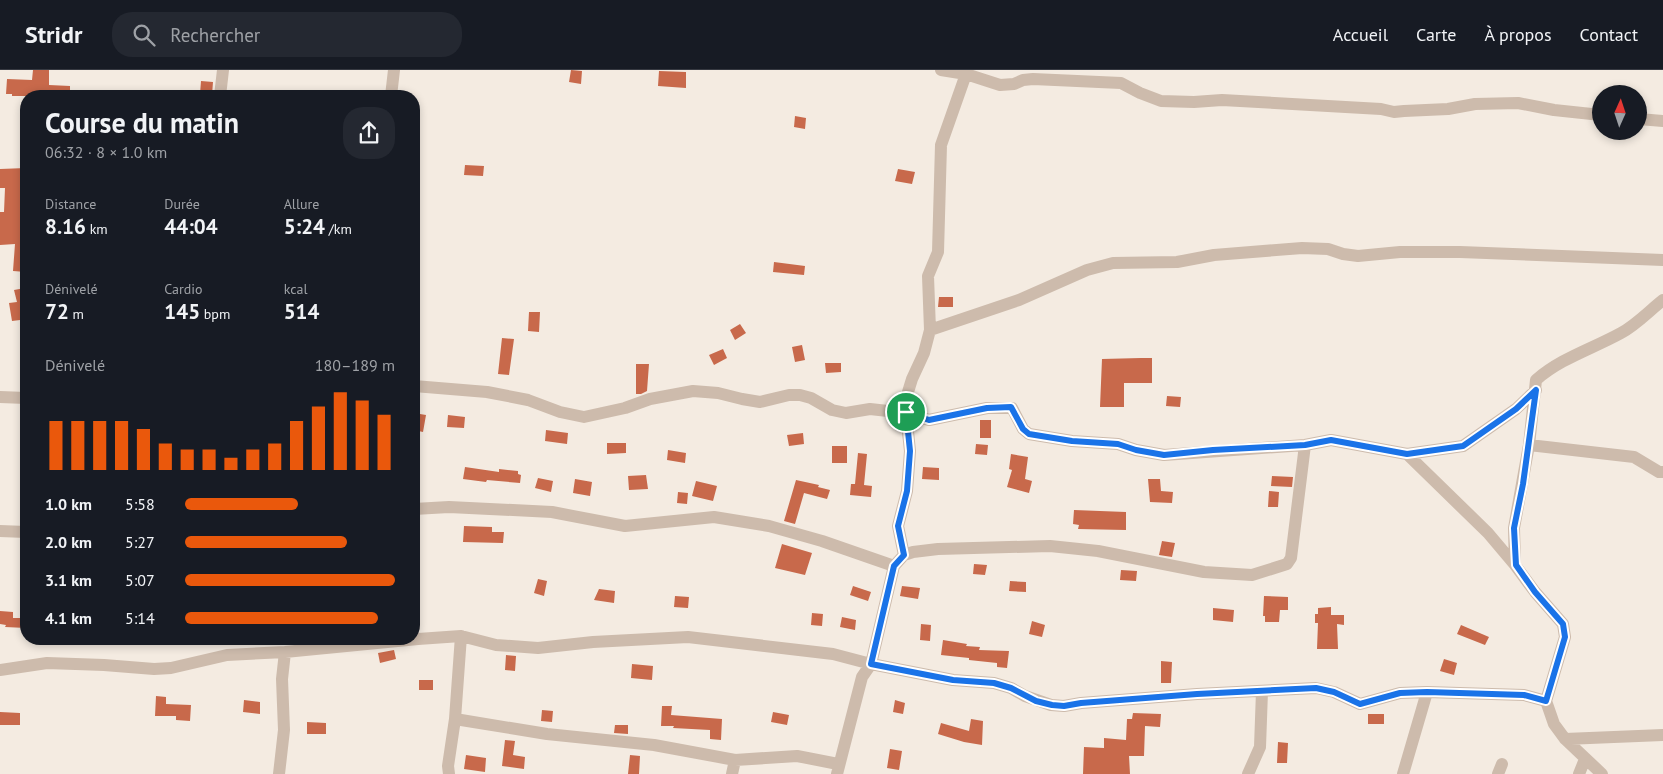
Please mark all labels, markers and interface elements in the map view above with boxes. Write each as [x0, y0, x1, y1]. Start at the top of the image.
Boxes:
search box [112, 12, 462, 57]
text: Stridr [25, 19, 82, 50]
icon: search [130, 21, 158, 49]
text: Rechercher [170, 23, 260, 47]
text: Accueil [1333, 23, 1388, 46]
text: Carte [1416, 23, 1457, 46]
text: À propos [1485, 23, 1552, 46]
text: Contact [1580, 23, 1638, 46]
north arrow [1592, 85, 1648, 140]
map controls [1592, 85, 1647, 140]
text: Course du matin [45, 104, 239, 141]
button: share [343, 107, 395, 159]
text: 06:32 · 8 × 1.0 km [45, 142, 167, 162]
text: Distance [45, 195, 96, 213]
text: Durée [164, 195, 200, 213]
text: Allure [284, 195, 319, 213]
text: 8.16 [45, 213, 86, 240]
text: 44:04 [164, 213, 218, 240]
text: 5:24 [284, 213, 325, 240]
text: km [86, 220, 108, 238]
text: /km [325, 220, 352, 238]
text: Dénivelé [45, 280, 98, 298]
text: Cardio [164, 280, 203, 298]
text: kcal [284, 280, 308, 298]
text: 72 [45, 298, 69, 325]
text: 145 [164, 298, 200, 325]
text: 514 [284, 298, 319, 325]
text: m [69, 305, 84, 323]
text: bpm [200, 305, 230, 323]
text: Dénivelé [45, 355, 105, 375]
text: 180–189 m [315, 355, 395, 375]
pin [885, 391, 927, 433]
icon: arrive [892, 398, 920, 426]
text: 1.0 km [45, 494, 92, 514]
text: 5:58 [125, 494, 155, 514]
text: 2.0 km [45, 532, 92, 552]
text: 5:27 [125, 532, 155, 552]
text: 3.1 km [45, 570, 92, 590]
text: 5:07 [125, 570, 155, 590]
text: 4.1 km [45, 608, 92, 628]
text: 5:14 [125, 608, 155, 628]

